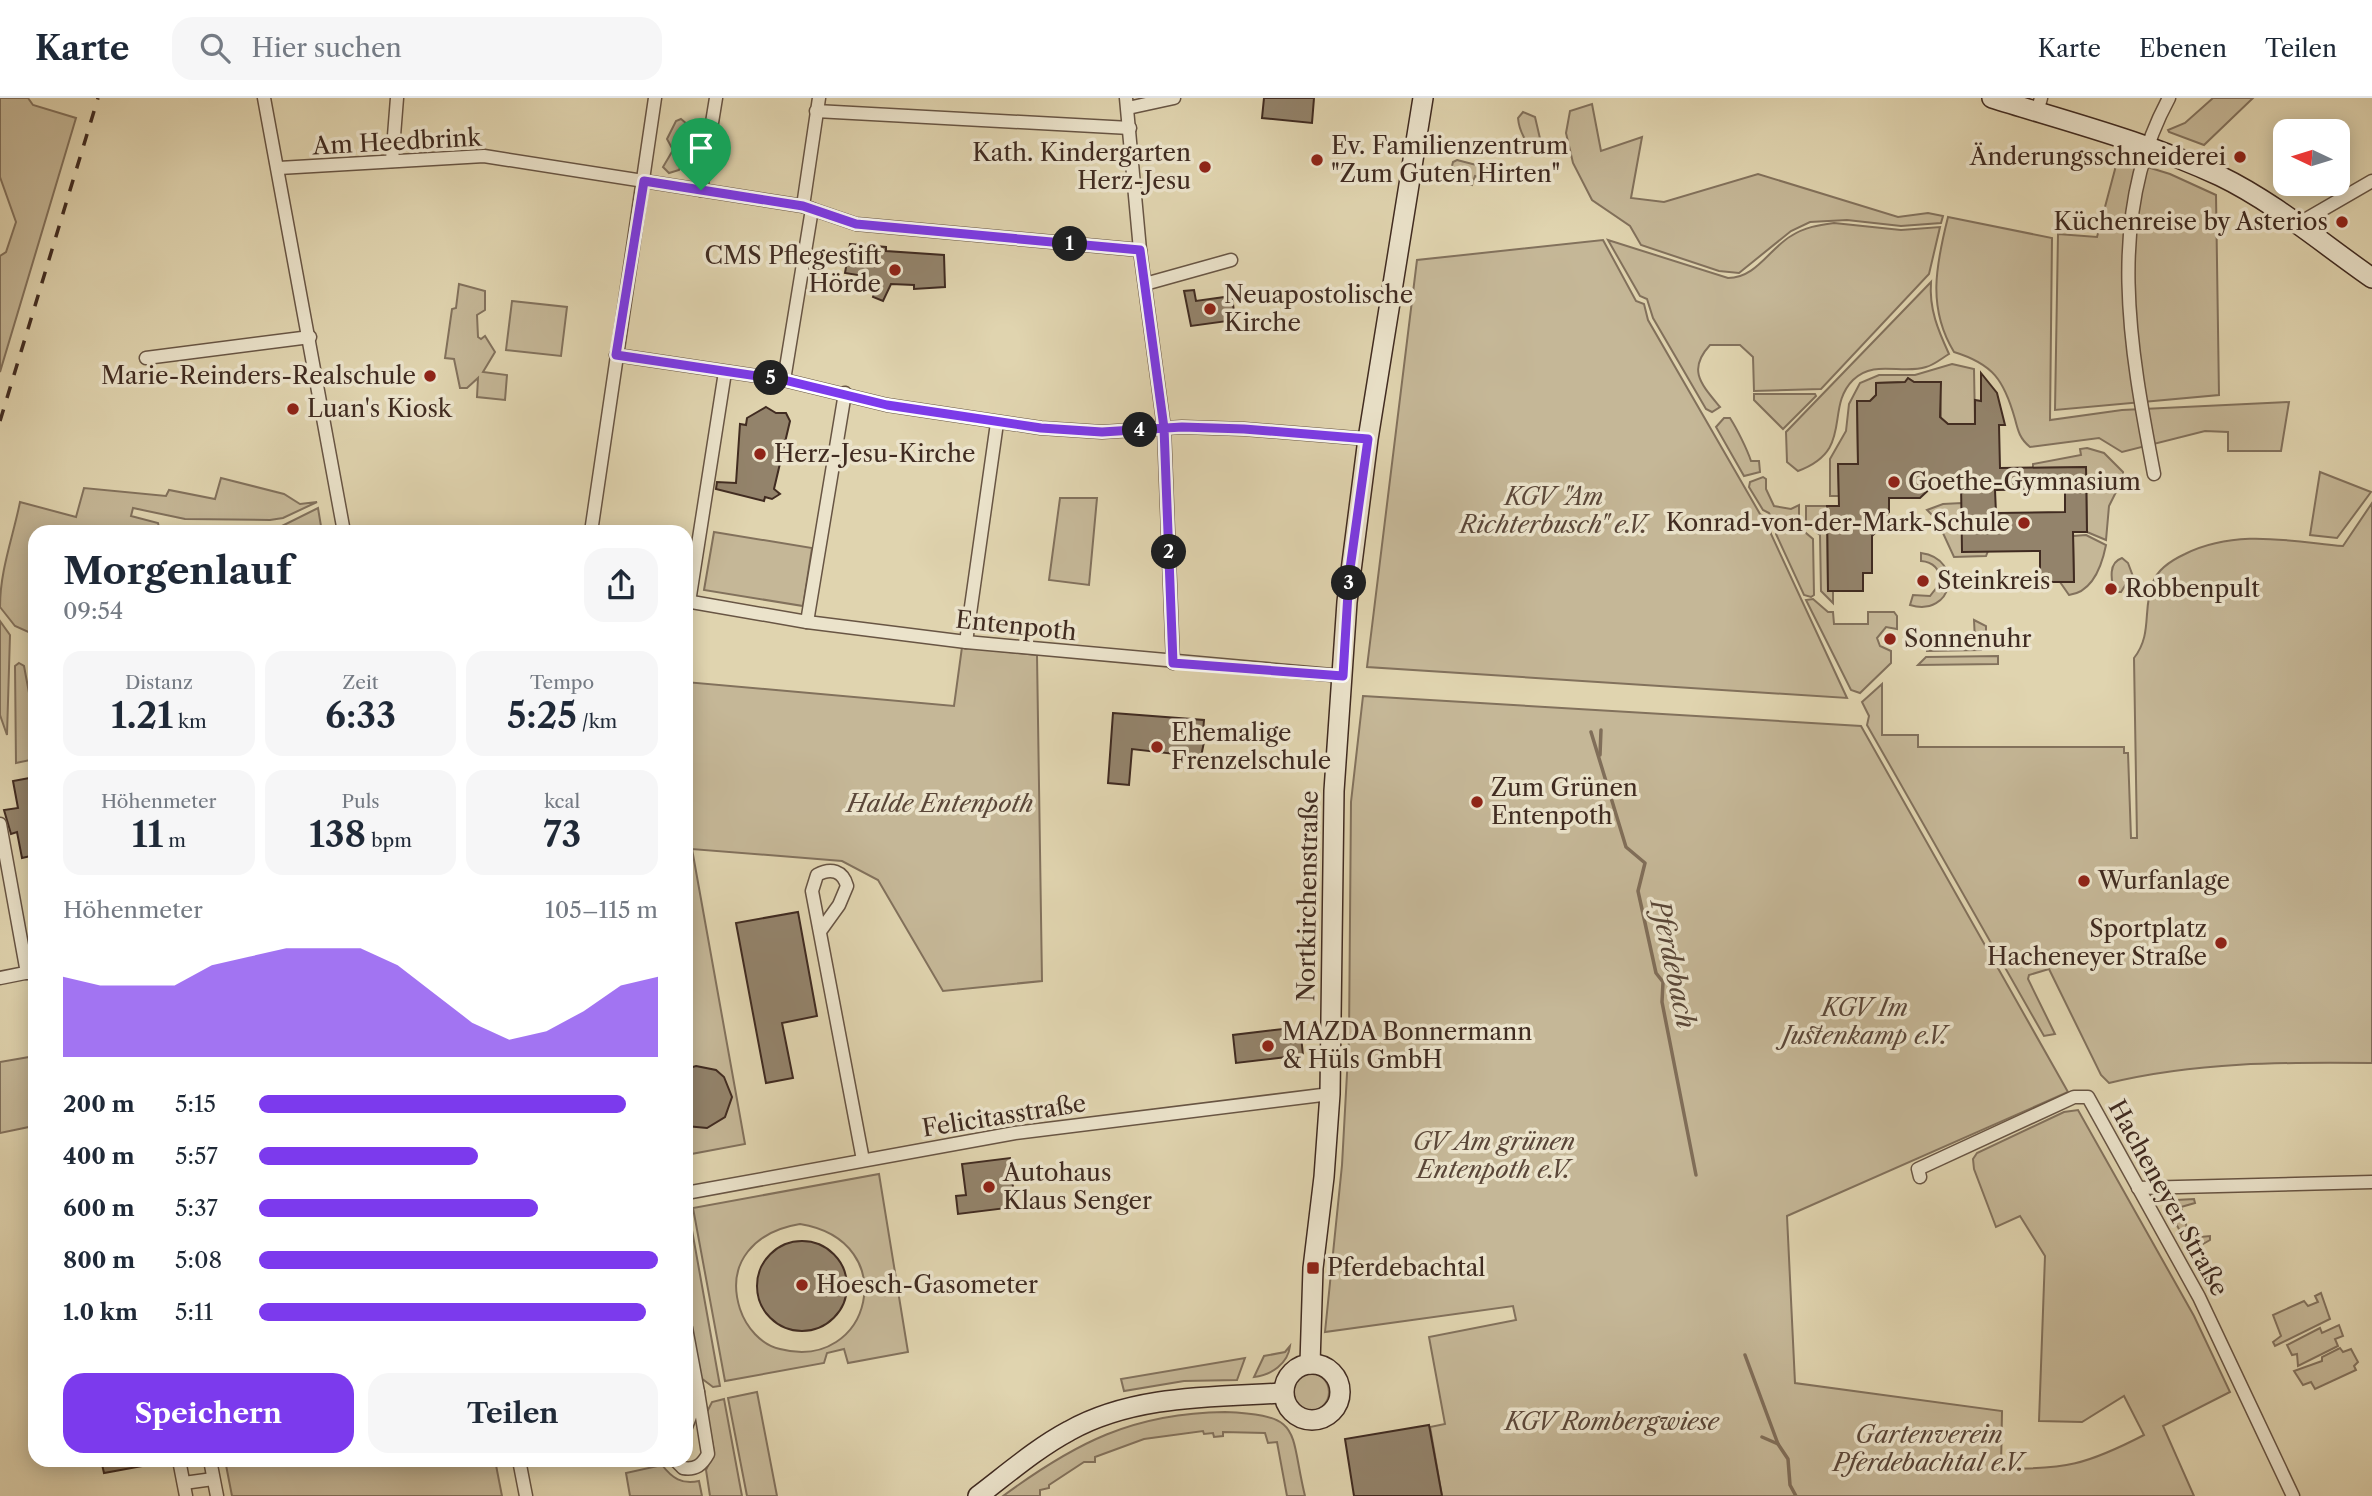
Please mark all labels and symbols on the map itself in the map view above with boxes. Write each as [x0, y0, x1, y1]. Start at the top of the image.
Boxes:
pin [671, 118, 731, 190]
north arrow [2273, 119, 2350, 196]
street label: Am Heedbrink [311, 123, 483, 160]
place label: Ev. Familienzentrum "Zum Guten Hirten" [1331, 131, 1568, 188]
place label: Kath. Kindergarten Herz-Jesu [972, 138, 1191, 195]
place label: Änderungsschneiderei [1969, 142, 2226, 171]
marker: Änderungsschneiderei [2232, 149, 2248, 165]
marker: Ev. Familienzentrum "Zum Guten Hirten" [1309, 152, 1325, 168]
marker: Kath. Kindergarten Herz-Jesu [1197, 159, 1213, 175]
place label: Küchenreise by Asterios [2053, 207, 2328, 236]
marker: Küchenreise by Asterios [2334, 214, 2350, 230]
pin: 1 [1052, 226, 1088, 262]
place label: CMS Pflegestift Hörde [704, 241, 881, 298]
marker: CMS Pflegestift Hörde [887, 262, 903, 278]
place label: Neuapostolische Kirche [1224, 280, 1413, 337]
marker: Neuapostolische Kirche [1202, 301, 1218, 317]
pin: 5 [754, 360, 788, 396]
place label: Marie-Reinders-Realschule [101, 361, 416, 390]
marker: Marie-Reinders-Realschule [422, 368, 438, 384]
place label: Luan's Kiosk [307, 394, 453, 423]
marker: Luan's Kiosk [285, 401, 301, 417]
pin: 4 [1122, 412, 1158, 448]
place label: Herz-Jesu-Kirche [774, 439, 975, 468]
marker: Herz-Jesu-Kirche [752, 446, 768, 462]
place label: Goethe-Gymnasium [1908, 467, 2141, 496]
marker: Goethe-Gymnasium [1886, 474, 1902, 490]
park label: KGV "Am Richterbusch" e.V. [1458, 482, 1651, 539]
place label: Konrad-von-der-Mark-Schule [1666, 508, 2010, 537]
marker: Konrad-von-der-Mark-Schule [2016, 515, 2032, 531]
pin: 2 [1152, 534, 1186, 570]
pin: 3 [1332, 566, 1366, 601]
place label: Steinkreis [1937, 566, 2051, 595]
marker: Steinkreis [1915, 573, 1931, 589]
place label: Robbenpult [2125, 574, 2260, 603]
marker: Robbenpult [2103, 581, 2119, 597]
street label: Entenpoth [954, 605, 1078, 646]
place label: Sonnenuhr [1904, 624, 2032, 653]
marker: Sonnenuhr [1882, 631, 1898, 647]
place label: Ehemalige Frenzelschule [1171, 718, 1331, 775]
marker: Ehemalige Frenzelschule [1149, 739, 1165, 755]
place label: Zum Grünen Entenpoth [1491, 773, 1638, 830]
park label: Halde Entenpoth [844, 789, 1034, 818]
street label: Nortkirchenstraße [1291, 790, 1324, 1002]
marker: Zum Grünen Entenpoth [1469, 794, 1485, 810]
place label: Wurfanlage [2097, 866, 2230, 895]
marker: Wurfanlage [2076, 873, 2092, 889]
water label: Pferdebach [1643, 895, 1702, 1032]
place label: Sportplatz Hacheneyer Straße [1987, 914, 2207, 971]
marker: Sportplatz Hacheneyer Straße [2213, 935, 2229, 951]
park label: KGV Im Justenkamp e.V. [1775, 993, 1950, 1050]
place label: MAZDA Bonnermann & Hüls GmbH [1282, 1017, 1532, 1074]
marker: MAZDA Bonnermann & Hüls GmbH [1260, 1038, 1276, 1054]
street label: Felicitasstraße [920, 1088, 1088, 1143]
street label: Hacheneyer Straße [2102, 1095, 2234, 1301]
park label: GV Am grünen Entenpoth e.V. [1413, 1127, 1575, 1184]
place label: Autohaus Klaus Senger [1002, 1158, 1152, 1215]
marker: Autohaus Klaus Senger [981, 1179, 997, 1195]
place label: Pferdebachtal [1327, 1253, 1485, 1282]
marker: Pferdebachtal [1305, 1260, 1321, 1276]
place label: Hoesch-Gasometer [816, 1270, 1038, 1299]
marker: Hoesch-Gasometer [794, 1277, 810, 1293]
park label: KGV Rombergwiese [1503, 1407, 1721, 1436]
park label: Gartenverein Pferdebachtal e.V. [1831, 1420, 2027, 1477]

